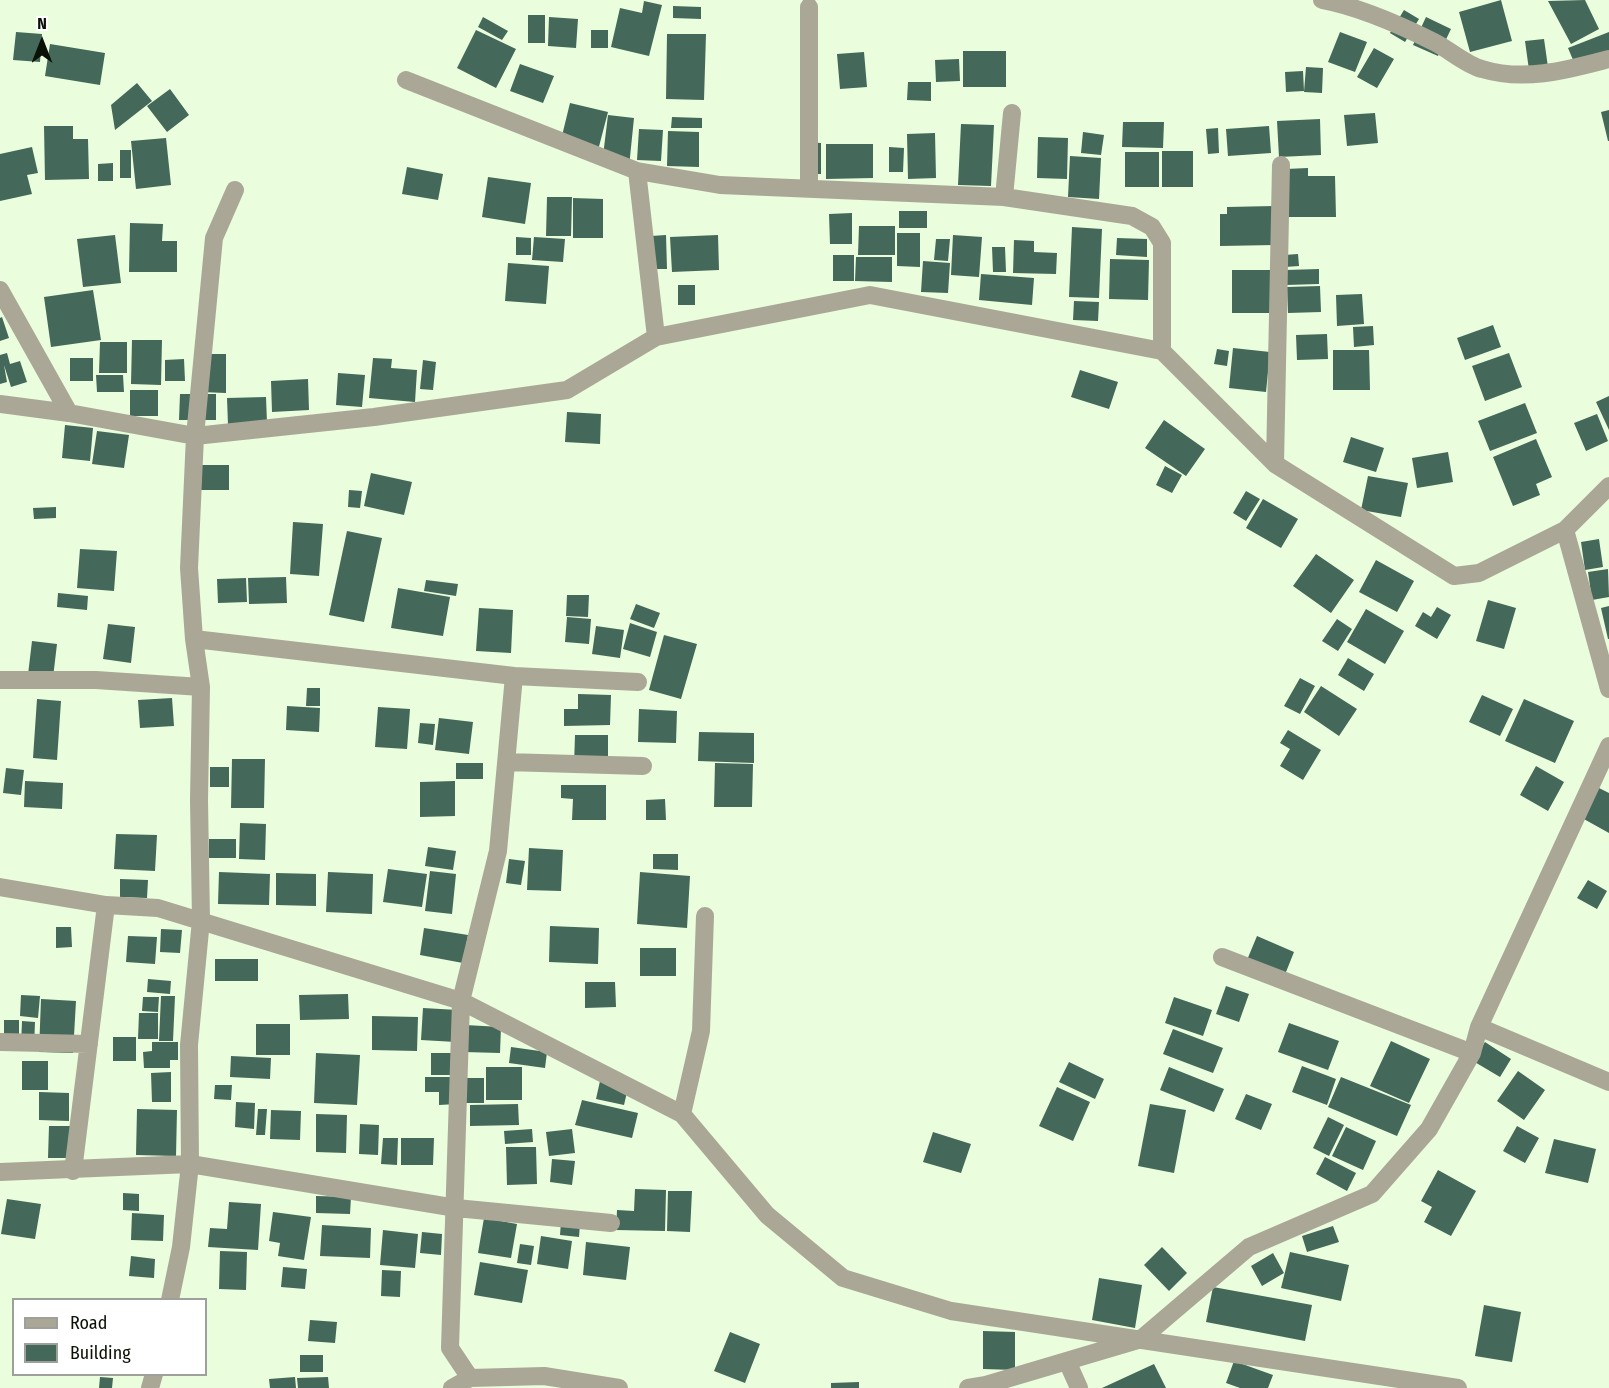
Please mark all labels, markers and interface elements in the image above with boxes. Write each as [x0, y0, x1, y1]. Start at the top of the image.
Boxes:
north arrow [12, 12, 72, 72]
text: N [37, 14, 47, 33]
legend [12, 1298, 207, 1376]
text: Road [70, 1312, 107, 1334]
text: Building [70, 1342, 131, 1364]

